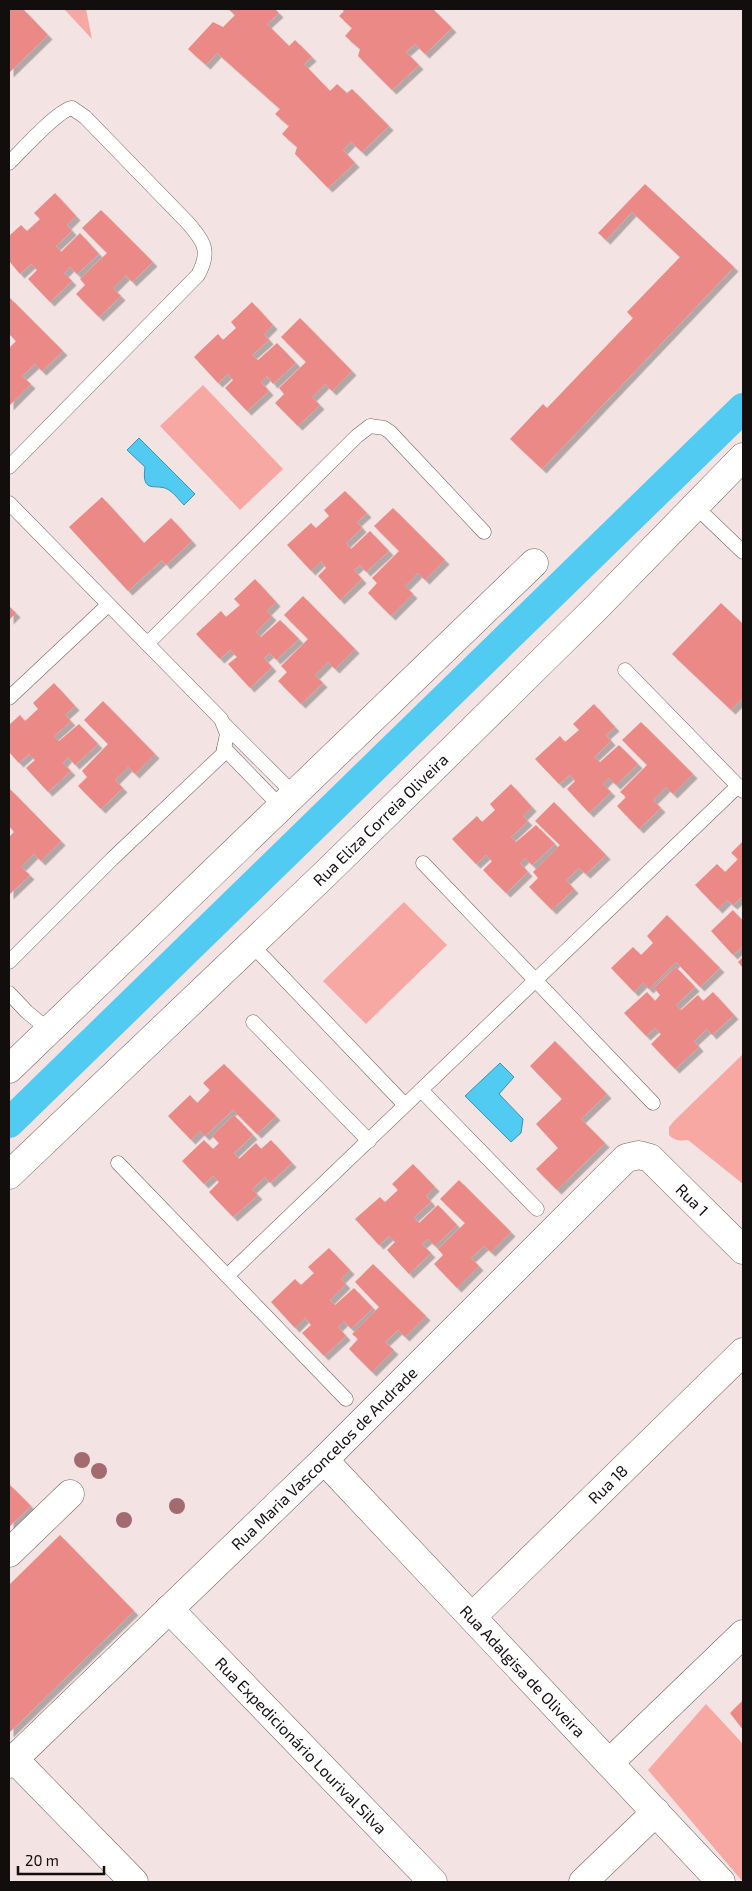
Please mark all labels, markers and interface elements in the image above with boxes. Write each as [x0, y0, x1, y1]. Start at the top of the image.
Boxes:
street label: Rua Eliza Correia Oliveira [309, 749, 452, 889]
street label: Rua 1 [672, 1179, 713, 1219]
street label: Rua Maria Vasconcelos de Andrade [227, 1363, 421, 1554]
street label: Rua 18 [584, 1460, 631, 1507]
street label: Rua Adalgisa de Oliveira [457, 1601, 590, 1741]
street label: Rua Expedicionário Lourival Silva [212, 1653, 391, 1838]
scale bar [18, 1844, 104, 1876]
text: 20 m [25, 1851, 59, 1869]

